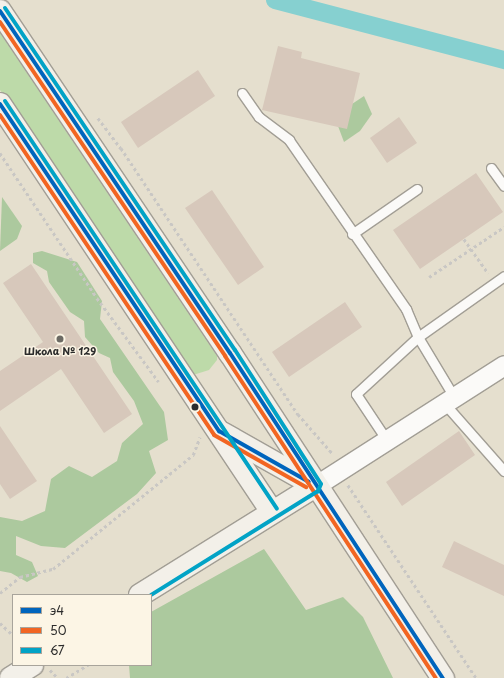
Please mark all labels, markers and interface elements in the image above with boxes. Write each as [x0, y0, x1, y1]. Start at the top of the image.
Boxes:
marker: Школа № 129 [55, 334, 65, 344]
place label: Школа № 129 [24, 345, 96, 357]
unlabelled marker [190, 402, 200, 412]
legend [12, 594, 152, 666]
text: э4 [50, 601, 64, 619]
text: 50 [50, 621, 66, 639]
text: 67 [50, 641, 65, 659]

